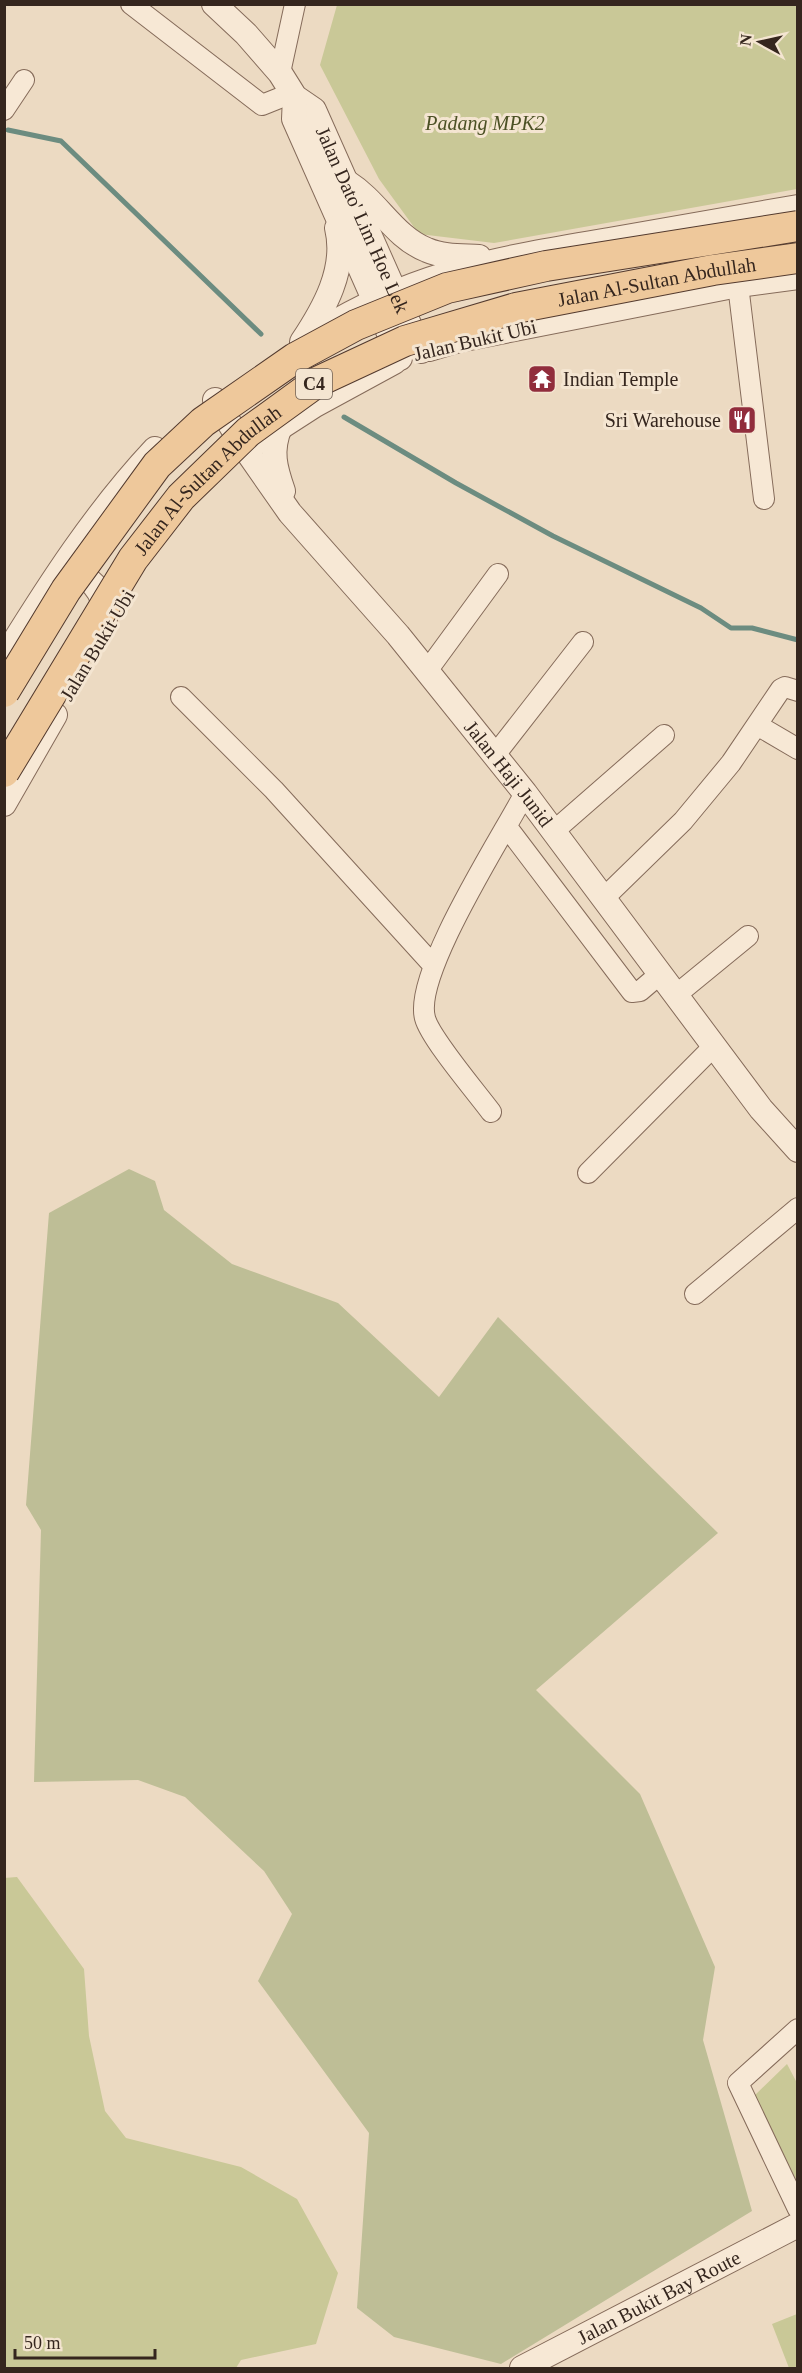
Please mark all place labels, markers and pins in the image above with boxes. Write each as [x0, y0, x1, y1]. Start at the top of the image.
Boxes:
temple icon: Indian Temple [526, 363, 558, 395]
place label: Indian Temple [563, 368, 679, 391]
restaurant icon: Sri Warehouse [726, 404, 758, 436]
place label: Sri Warehouse [605, 409, 721, 431]

